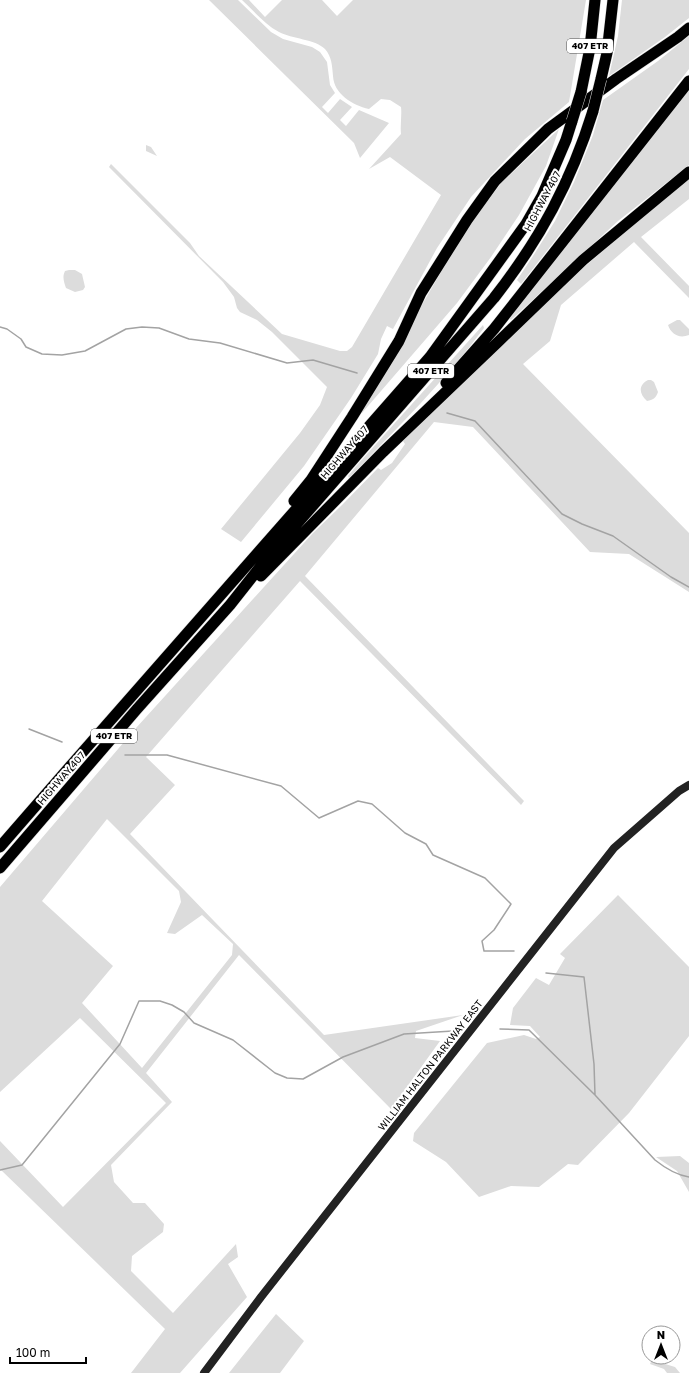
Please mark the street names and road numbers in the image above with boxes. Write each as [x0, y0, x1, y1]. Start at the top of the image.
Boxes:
road number: 407 ETR [567, 39, 613, 53]
street label: HIGHWAY 407 [521, 169, 563, 233]
road number: 407 ETR [408, 364, 454, 378]
street label: HIGHWAY 407 [318, 423, 370, 481]
road number: 407 ETR [91, 729, 137, 743]
street label: HIGHWAY 407 [35, 749, 87, 807]
street label: WILLIAM HALTON PARKWAY EAST [375, 997, 485, 1133]

